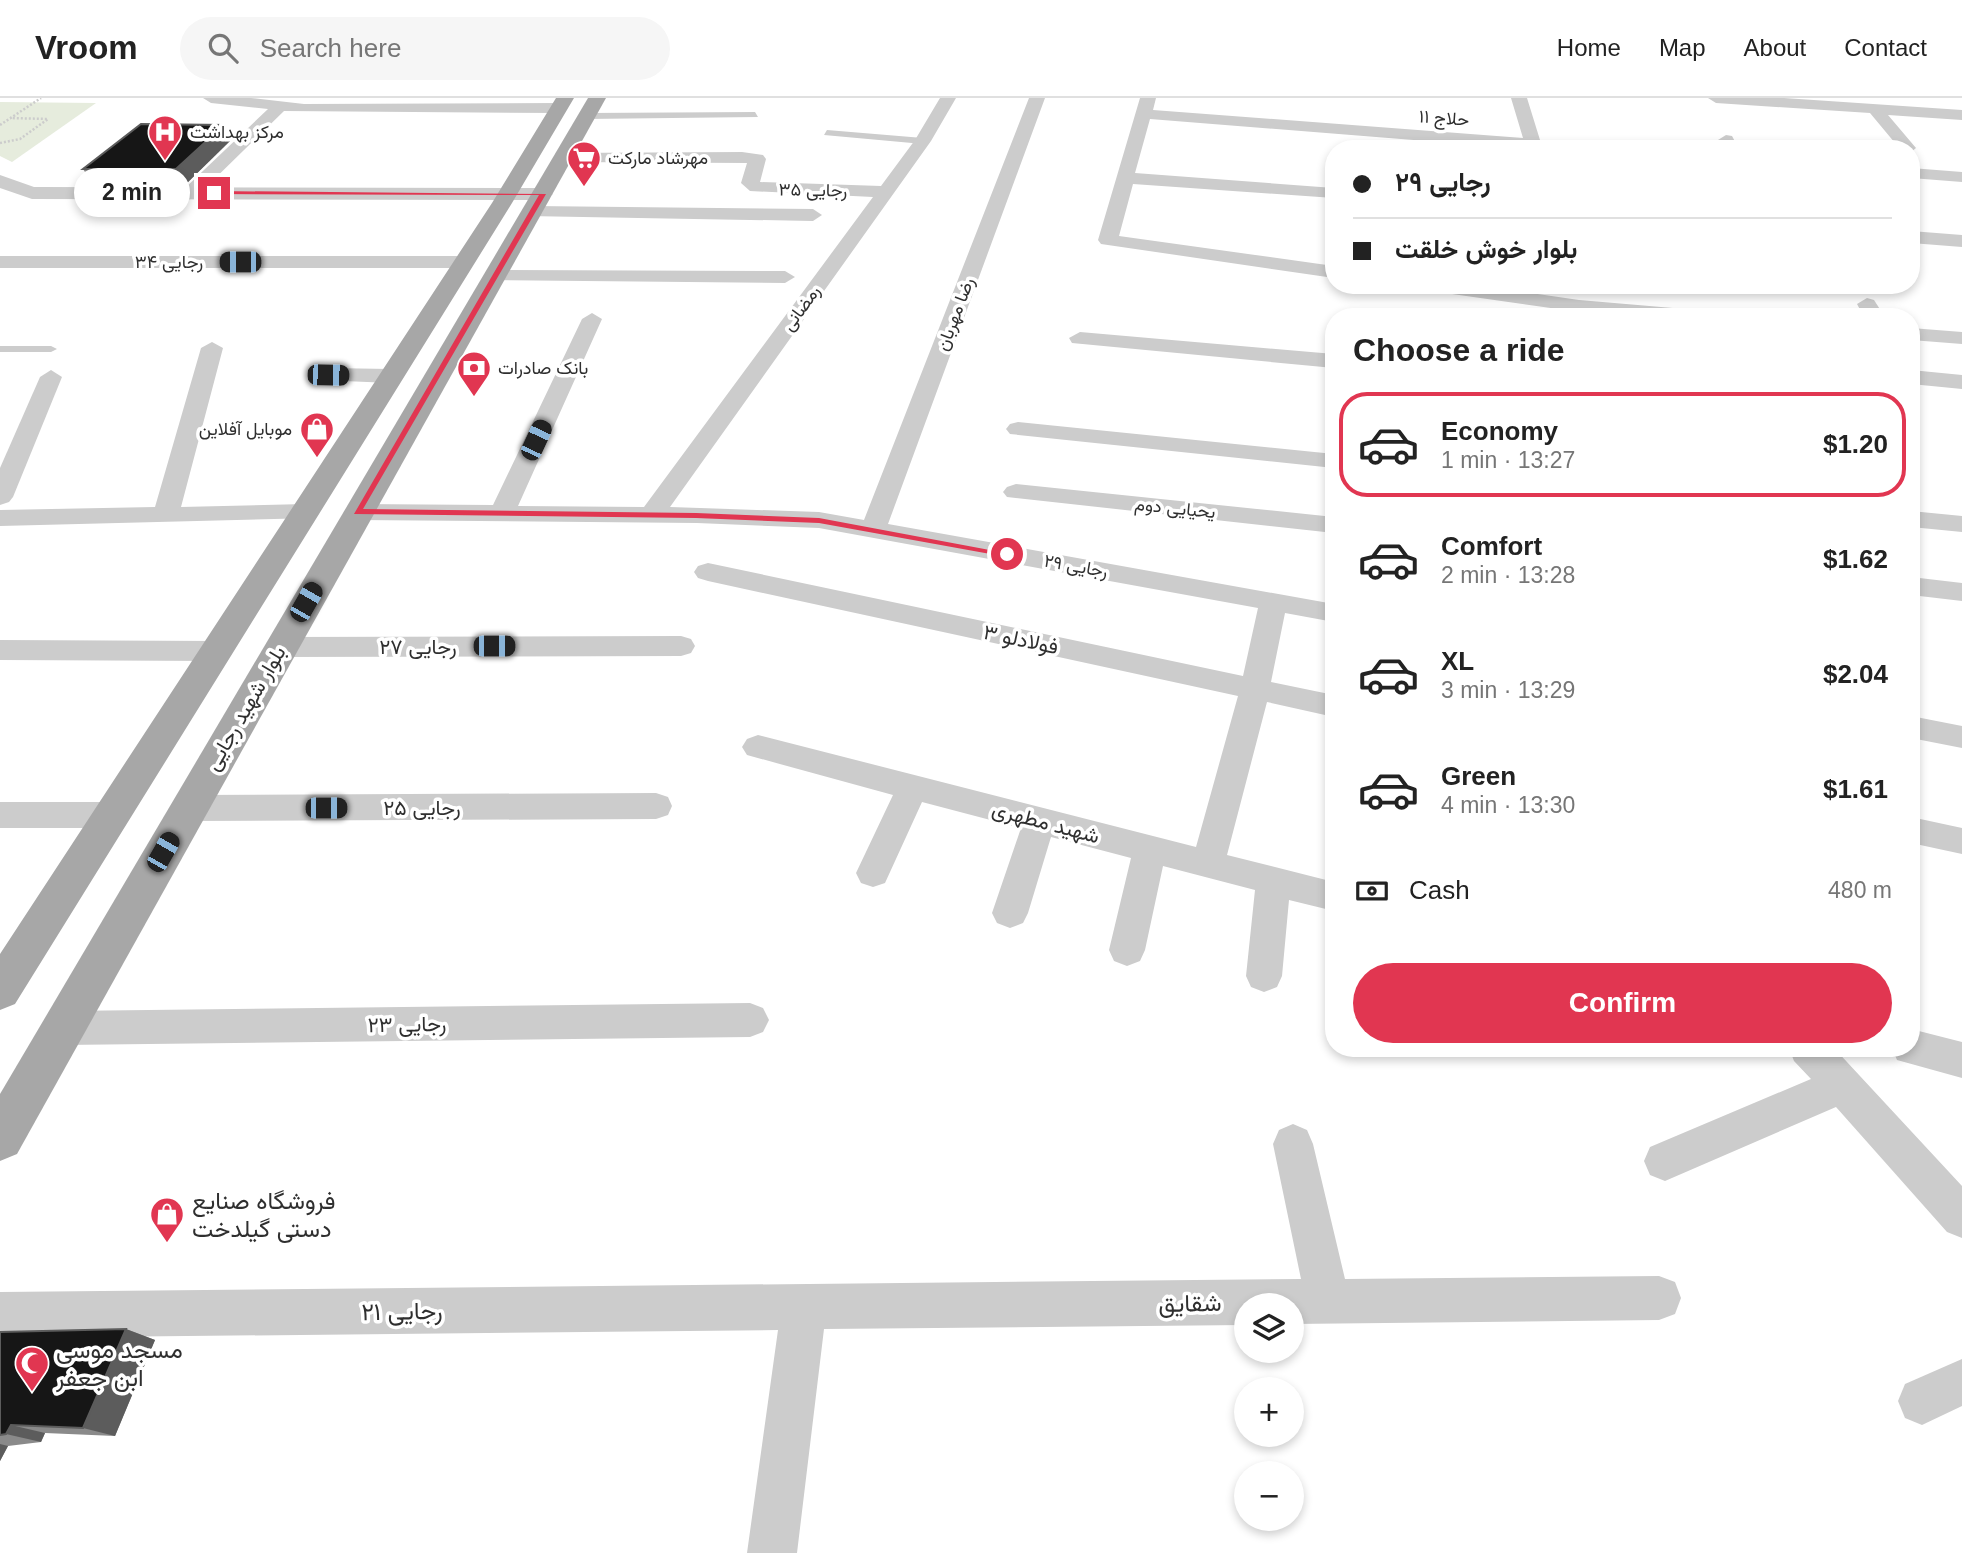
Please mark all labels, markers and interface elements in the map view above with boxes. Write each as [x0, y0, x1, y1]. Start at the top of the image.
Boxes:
search box [180, 17, 670, 80]
text: Vroom [35, 29, 138, 66]
icon: search [204, 29, 242, 67]
text: Search here [260, 33, 401, 63]
text: Home [1557, 34, 1621, 61]
text: Map [1659, 34, 1706, 61]
text: About [1744, 34, 1806, 61]
text: Contact [1844, 34, 1927, 61]
street label: حلاج ۱۱ [1418, 106, 1470, 132]
hospital icon: مرکز بهداشت [146, 113, 184, 162]
place label: مرکز بهداشت [190, 122, 284, 143]
supermarket icon: مهرشاد مارکت [565, 139, 603, 188]
place label: مهرشاد مارکت [608, 148, 708, 169]
text: رجایی ۲۹ [1395, 167, 1491, 197]
callout: 2 min [74, 168, 190, 217]
route end [198, 177, 230, 209]
text: 2 min [102, 179, 162, 205]
street label: رجایی ۳۵ [778, 179, 848, 202]
text: بلوار خوش خلقت [1395, 234, 1577, 264]
street label: رجایی ۳۴ [135, 252, 203, 273]
car [220, 252, 262, 273]
street label: رضا مهربان [932, 275, 979, 354]
street label: رمضانی [778, 281, 825, 335]
text: Choose a ride [1353, 332, 1565, 368]
bank icon: بانک صادرات [455, 349, 493, 398]
place label: بانک صادرات [498, 358, 588, 379]
car [307, 364, 350, 386]
shop icon: موبایل آفلاین [298, 410, 336, 459]
icon: car [1357, 413, 1420, 476]
text: Economy [1441, 416, 1558, 446]
car [518, 417, 555, 463]
place label: موبایل آفلاین [199, 419, 292, 440]
text: $1.20 [1823, 429, 1888, 459]
text: 1 min · 13:27 [1441, 447, 1575, 473]
street label: یحیایی دوم [1133, 494, 1216, 524]
icon: car [1357, 528, 1420, 591]
text: Comfort [1441, 531, 1542, 561]
route start [991, 538, 1023, 570]
text: $1.62 [1823, 544, 1888, 574]
street label: رجایی ۲۹ [1042, 551, 1109, 582]
text: 2 min · 13:28 [1441, 562, 1575, 588]
car [287, 579, 326, 625]
street label: فولادلو ۳ [981, 620, 1061, 660]
street label: رجایی ۲۷ [379, 635, 457, 660]
car [474, 636, 516, 657]
street label: بلوار شهید رجایی [200, 642, 292, 775]
icon: car [1357, 643, 1420, 706]
text: XL [1441, 646, 1474, 676]
text: $2.04 [1823, 659, 1888, 689]
text: 3 min · 13:29 [1441, 677, 1575, 703]
icon: car [1357, 758, 1420, 821]
text: Green [1441, 761, 1516, 791]
text: $1.61 [1823, 774, 1888, 804]
text: 4 min · 13:30 [1441, 792, 1575, 818]
street label: رجایی ۲۵ [383, 796, 461, 821]
street label: شهید مطهری [989, 797, 1102, 849]
car [306, 798, 348, 819]
car [144, 829, 183, 875]
icon: cash [1353, 872, 1391, 910]
text: Cash [1409, 875, 1470, 905]
text: 480 m [1828, 877, 1892, 903]
button: Confirm [1353, 963, 1892, 1043]
street label: رجایی ۲۳ [367, 1012, 447, 1038]
place label: فروشگاه صنایع دستی گیلدخت [192, 1187, 335, 1243]
shop icon: فروشگاه صنایع دستی گیلدخت [148, 1195, 186, 1244]
street label: شقایق [1158, 1289, 1222, 1318]
map controls [1234, 1293, 1304, 1531]
button: layers [1234, 1293, 1304, 1363]
street label: رجایی ۲۱ [361, 1297, 443, 1327]
place label: مسجد موسی ابن جعفر [55, 1336, 183, 1393]
mosque icon: مسجد موسی ابن جعفر [13, 1344, 51, 1393]
button: + [1234, 1377, 1304, 1447]
button: − [1234, 1461, 1304, 1531]

